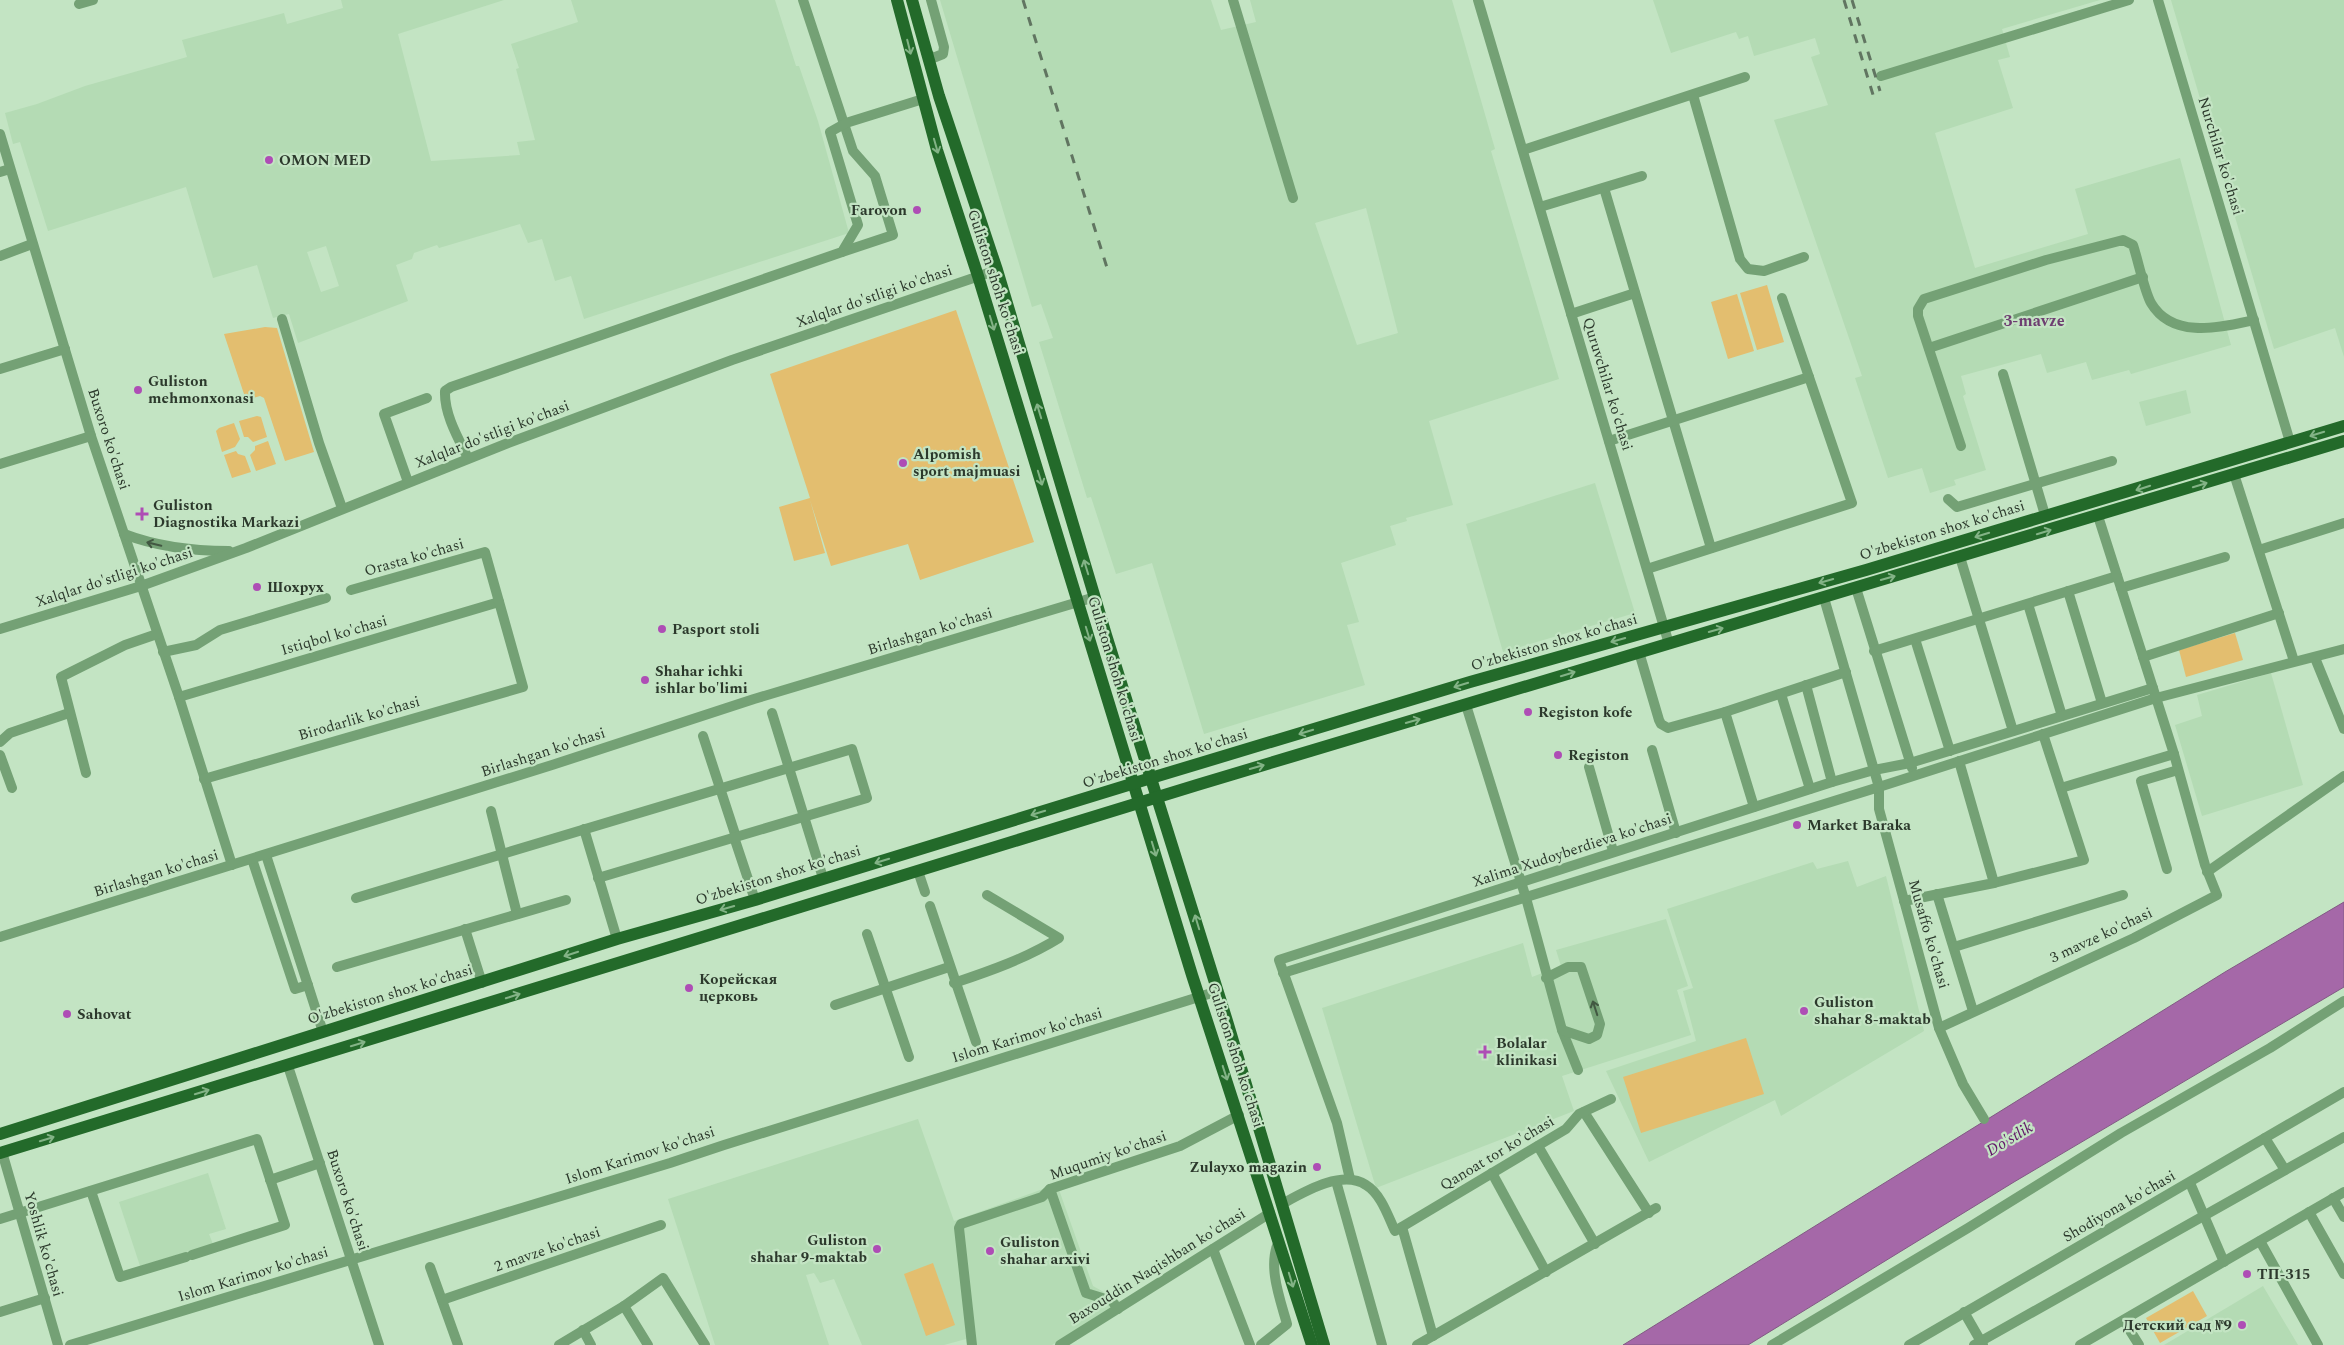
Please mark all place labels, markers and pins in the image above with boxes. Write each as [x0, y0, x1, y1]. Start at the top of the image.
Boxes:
place label: OMON MED [279, 149, 371, 172]
marker: OMON MED [263, 154, 275, 166]
place label: Farovon [851, 199, 907, 222]
marker: Farovon [911, 204, 923, 216]
place label: Guliston mehmonxonasi [148, 370, 254, 410]
marker: Guliston mehmonxonasi [132, 384, 144, 396]
place label: Alpomish sport majmuasi [913, 443, 1021, 483]
marker: Alpomish sport majmuasi [897, 457, 909, 469]
place label: Guliston Diagnostika Markazi [153, 494, 299, 534]
marker: Guliston Diagnostika Markazi [135, 507, 149, 521]
place label: Шохрух [267, 576, 324, 599]
marker: Шохрух [251, 581, 263, 593]
place label: Pasport stoli [672, 618, 760, 641]
marker: Pasport stoli [656, 623, 668, 635]
place label: Shahar ichki ishlar bo'limi [655, 660, 748, 700]
marker: Shahar ichki ishlar bo'limi [639, 674, 651, 686]
place label: Registon kofe [1538, 701, 1633, 724]
marker: Registon kofe [1522, 706, 1534, 718]
place label: Registon [1568, 744, 1629, 767]
marker: Registon [1552, 749, 1564, 761]
place label: Market Baraka [1807, 814, 1911, 837]
marker: Market Baraka [1791, 819, 1803, 831]
place label: Корейская церковь [699, 968, 777, 1008]
marker: Корейская церковь [683, 982, 695, 994]
place label: Guliston shahar 8-maktab [1814, 991, 1931, 1031]
place label: Sahovat [77, 1003, 132, 1026]
marker: Guliston shahar 8-maktab [1798, 1005, 1810, 1017]
marker: Sahovat [61, 1008, 73, 1020]
place label: Bolalar klinikasi [1496, 1032, 1557, 1072]
marker: Bolalar klinikasi [1478, 1045, 1492, 1059]
place label: Zulayxo magazin [1189, 1156, 1307, 1179]
marker: Zulayxo magazin [1311, 1161, 1323, 1173]
place label: Guliston shahar 9-maktab [750, 1229, 867, 1269]
place label: Guliston shahar arxivi [1000, 1231, 1090, 1271]
marker: Guliston shahar 9-maktab [871, 1243, 883, 1255]
marker: Guliston shahar arxivi [984, 1245, 996, 1257]
place label: ТП-315 [2257, 1263, 2310, 1286]
marker: ТП-315 [2241, 1268, 2253, 1280]
place label: Детский сад №9 [2123, 1314, 2232, 1337]
marker: Детский сад №9 [2236, 1319, 2248, 1331]

